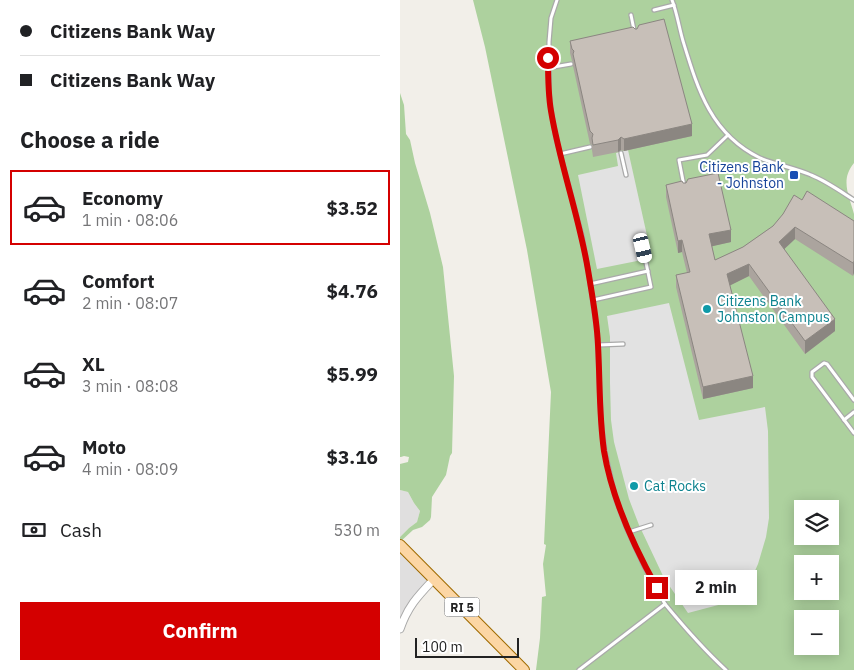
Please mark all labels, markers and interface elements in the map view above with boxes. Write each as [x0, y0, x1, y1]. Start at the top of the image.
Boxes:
text: Citizens Bank Way [50, 19, 215, 43]
route start [537, 47, 559, 69]
text: Citizens Bank Way [50, 68, 215, 92]
text: Choose a ride [20, 125, 160, 154]
place label: Citizens Bank - Johnston [699, 158, 785, 192]
marker: Citizens Bank - Johnston [788, 169, 800, 181]
icon: car [22, 185, 67, 230]
text: Economy [82, 186, 163, 210]
text: $3.52 [326, 196, 378, 220]
text: 1 min · 08:06 [82, 210, 178, 230]
car [632, 232, 653, 264]
icon: car [22, 268, 67, 313]
text: Comfort [82, 269, 155, 293]
text: $4.76 [326, 279, 378, 303]
place label: Citizens Bank Johnston Campus [717, 292, 830, 326]
text: 2 min · 08:07 [82, 293, 178, 313]
marker: Citizens Bank Johnston Campus [701, 303, 713, 315]
icon: car [22, 351, 67, 396]
text: XL [82, 352, 105, 376]
text: $5.99 [326, 362, 378, 386]
text: 3 min · 08:08 [82, 376, 178, 396]
icon: car [22, 434, 67, 479]
text: Moto [82, 435, 126, 459]
text: $3.16 [326, 445, 378, 469]
text: 4 min · 08:09 [82, 459, 178, 479]
place label: Cat Rocks [644, 477, 706, 495]
marker: Cat Rocks [628, 480, 640, 492]
map controls [794, 500, 839, 655]
button: layers [794, 500, 839, 545]
icon: cash [20, 516, 48, 544]
text: Cash [60, 518, 102, 542]
text: 530 m [333, 520, 380, 540]
button: + [794, 555, 839, 600]
callout: 2 min [674, 570, 757, 606]
route end [646, 577, 668, 599]
text: 2 min [695, 577, 737, 597]
road number: RI 5 [444, 598, 480, 616]
button: Confirm [20, 602, 380, 660]
button: − [794, 610, 839, 655]
scale bar [415, 635, 519, 658]
text: 100 m [422, 638, 463, 656]

